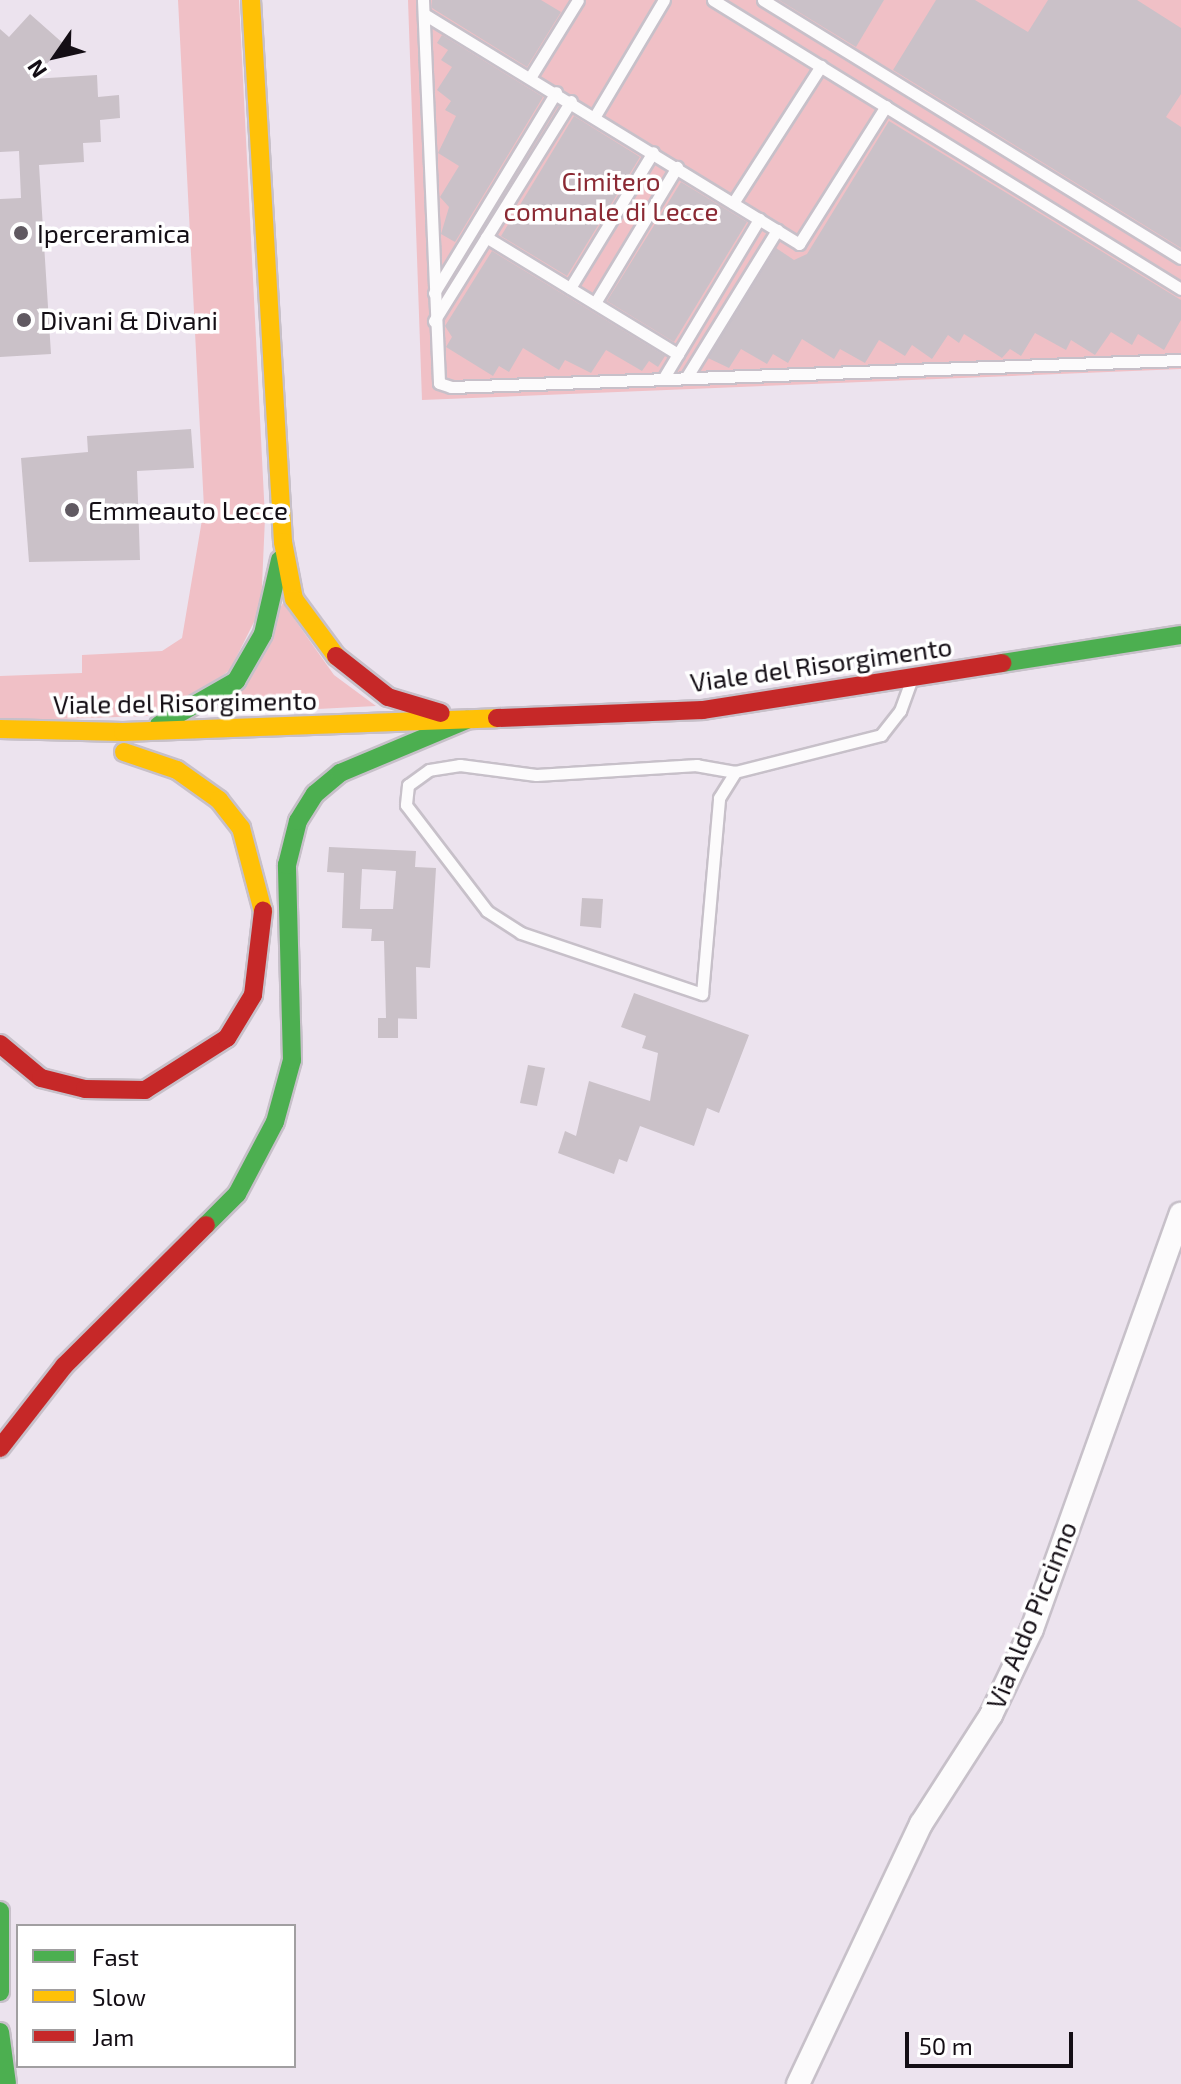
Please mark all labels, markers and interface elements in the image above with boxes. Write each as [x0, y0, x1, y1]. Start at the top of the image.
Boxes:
north arrow [16, 16, 96, 96]
text: N [21, 56, 51, 83]
park label: Cimitero comunale di Lecce [503, 165, 719, 226]
place label: Iperceramica [37, 217, 190, 249]
marker: Iperceramica [12, 224, 30, 242]
place label: Divani & Divani [40, 304, 218, 336]
marker: Divani & Divani [15, 311, 33, 329]
place label: Emmeauto Lecce [88, 494, 288, 526]
marker: Emmeauto Lecce [63, 501, 81, 519]
street label: Viale del Risorgimento [688, 630, 954, 698]
street label: Viale del Risorgimento [52, 684, 318, 720]
street label: Via Aldo Piccinno [979, 1516, 1083, 1714]
legend [16, 1924, 296, 2068]
text: Fast [92, 1942, 139, 1971]
text: Slow [92, 1982, 146, 2011]
scale bar [909, 2016, 1077, 2066]
text: Jam [92, 2022, 134, 2051]
text: 50 m [919, 2031, 973, 2060]

